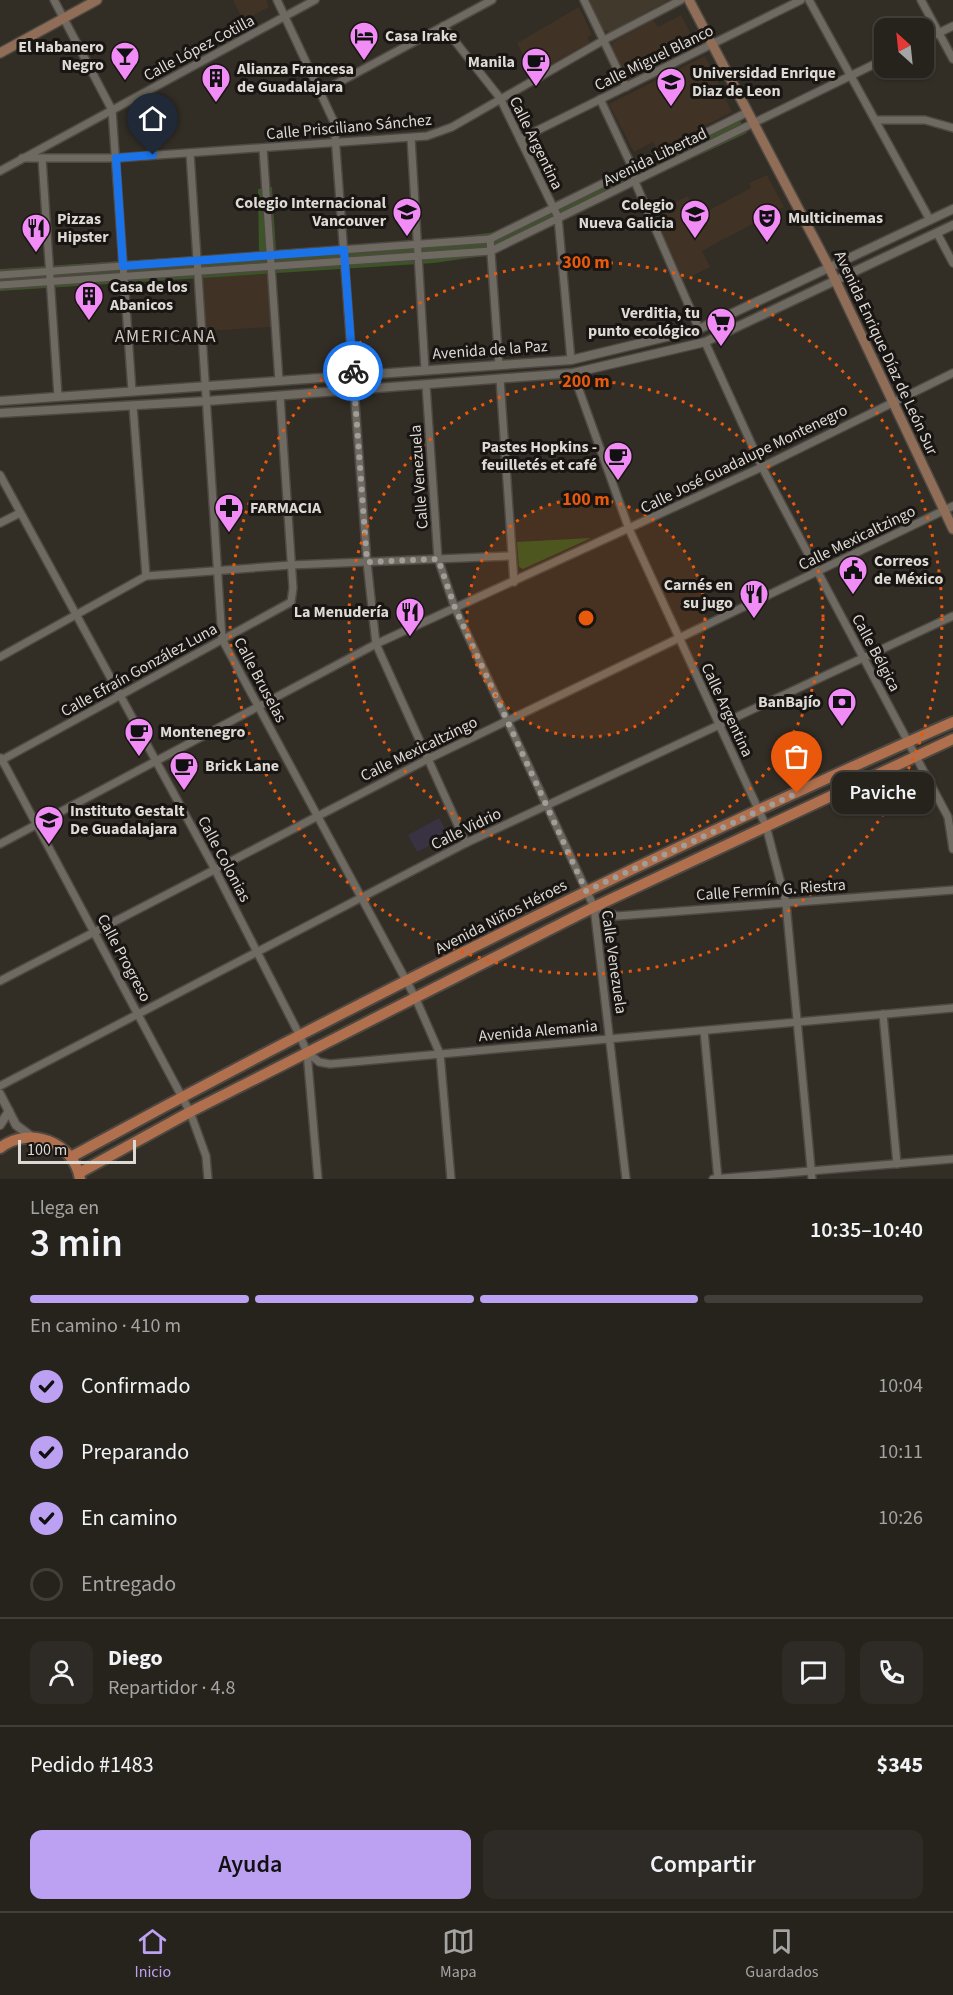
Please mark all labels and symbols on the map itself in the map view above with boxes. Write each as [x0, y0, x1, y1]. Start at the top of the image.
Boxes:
street label: Calle López Cotilla [140, 9, 258, 87]
north arrow [874, 18, 934, 78]
hotel icon: Casa Irake [348, 20, 380, 62]
street label: Calle Miguel Blanco [591, 20, 717, 96]
place label: Casa Irake [385, 25, 457, 47]
place label: El Habanero Negro [18, 36, 104, 76]
bar icon: El Habanero Negro [109, 40, 141, 82]
cafe icon: Manila [520, 46, 552, 88]
place label: Manila [468, 51, 515, 73]
place label: Alianza Francesa de Guadalajara [236, 58, 354, 98]
building icon: Alianza Francesa de Guadalajara [200, 62, 232, 104]
place label: Universidad Enrique Diaz de Leon [692, 62, 836, 102]
school or university icon: Universidad Enrique Diaz de Leon [655, 66, 687, 108]
pin [127, 93, 178, 155]
street label: Calle Argentina [504, 93, 568, 193]
street label: Calle Prisciliano Sánchez [265, 109, 433, 145]
street label: Avenida Libertad [599, 122, 711, 192]
place label: Colegio Internacional Vancouver [235, 192, 387, 232]
place label: Colegio Nueva Galicia [578, 194, 674, 234]
school or university icon: Colegio Internacional Vancouver [391, 196, 423, 238]
school or university icon: Colegio Nueva Galicia [679, 198, 711, 240]
theatre icon: Multicinemas [751, 202, 783, 244]
place label: Multicinemas [788, 207, 883, 229]
place label: Pizzas Hipster [57, 208, 109, 248]
restaurant icon: Pizzas Hipster [20, 212, 52, 254]
street label: Avenida Enrique Díaz de León Sur [829, 247, 943, 459]
text: 300 m [562, 250, 610, 275]
place label: Casa de los Abanicos [109, 276, 188, 316]
building icon: Casa de los Abanicos [73, 280, 105, 322]
place label: Verditia, tu punto ecológico [588, 302, 700, 342]
supermarket icon: Verditia, tu punto ecológico [705, 306, 737, 348]
district label: AMERICANA [115, 324, 217, 349]
street label: Avenida de la Paz [432, 335, 548, 365]
courier [323, 341, 383, 401]
text: 200 m [562, 369, 610, 394]
street label: Calle José Guadalupe Montenegro [637, 399, 851, 519]
street label: Calle Venezuela [404, 424, 434, 530]
place label: Pastes Hopkins - feuilletés et café [481, 436, 597, 476]
cafe icon: Pastes Hopkins - feuilletés et café [602, 440, 634, 482]
text: 100 m [562, 487, 610, 512]
pharmacy icon: FARMACIA [213, 492, 245, 534]
place label: FARMACIA [250, 497, 322, 519]
street label: Calle Mexicaltzingo [795, 500, 919, 576]
place label: Correos de México [874, 550, 944, 590]
public building icon: Correos de México [837, 554, 869, 596]
place label: Carnés en su jugo [664, 574, 733, 614]
restaurant icon: Carnés en su jugo [738, 578, 770, 620]
restaurant icon: La Menudería [394, 596, 426, 638]
place label: La Menudería [294, 601, 389, 623]
centre of rings [576, 608, 596, 628]
street label: Calle Bélgica [846, 610, 906, 696]
street label: Calle Efraín González Luna [57, 618, 221, 722]
street label: Calle Bruselas [228, 633, 292, 727]
street label: Calle Argentina [696, 659, 758, 761]
bank icon: BanBajío [826, 686, 858, 728]
place label: BanBajío [758, 691, 821, 713]
street label: Calle Mexicaltzingo [357, 711, 481, 787]
cafe icon: Montenegro [123, 716, 155, 758]
place label: Montenegro [160, 721, 245, 743]
pin [771, 731, 822, 793]
cafe icon: Brick Lane [168, 750, 200, 792]
place label: Brick Lane [205, 755, 279, 777]
callout: Paviche [833, 772, 935, 814]
place label: Instituto Gestalt De Guadalajara [70, 800, 185, 840]
street label: Calle Vidrio [427, 803, 505, 855]
school or university icon: Instituto Gestalt De Guadalajara [33, 804, 65, 846]
street label: Calle Colonias [192, 812, 256, 906]
street label: Avenida Niños Héroes [431, 874, 571, 960]
street label: Calle Fermín G. Riestra [695, 874, 847, 906]
street label: Calle Venezuela [596, 909, 632, 1015]
street label: Calle Progreso [92, 910, 156, 1006]
street label: Avenida Alemania [477, 1015, 599, 1047]
scale bar [18, 1137, 136, 1164]

